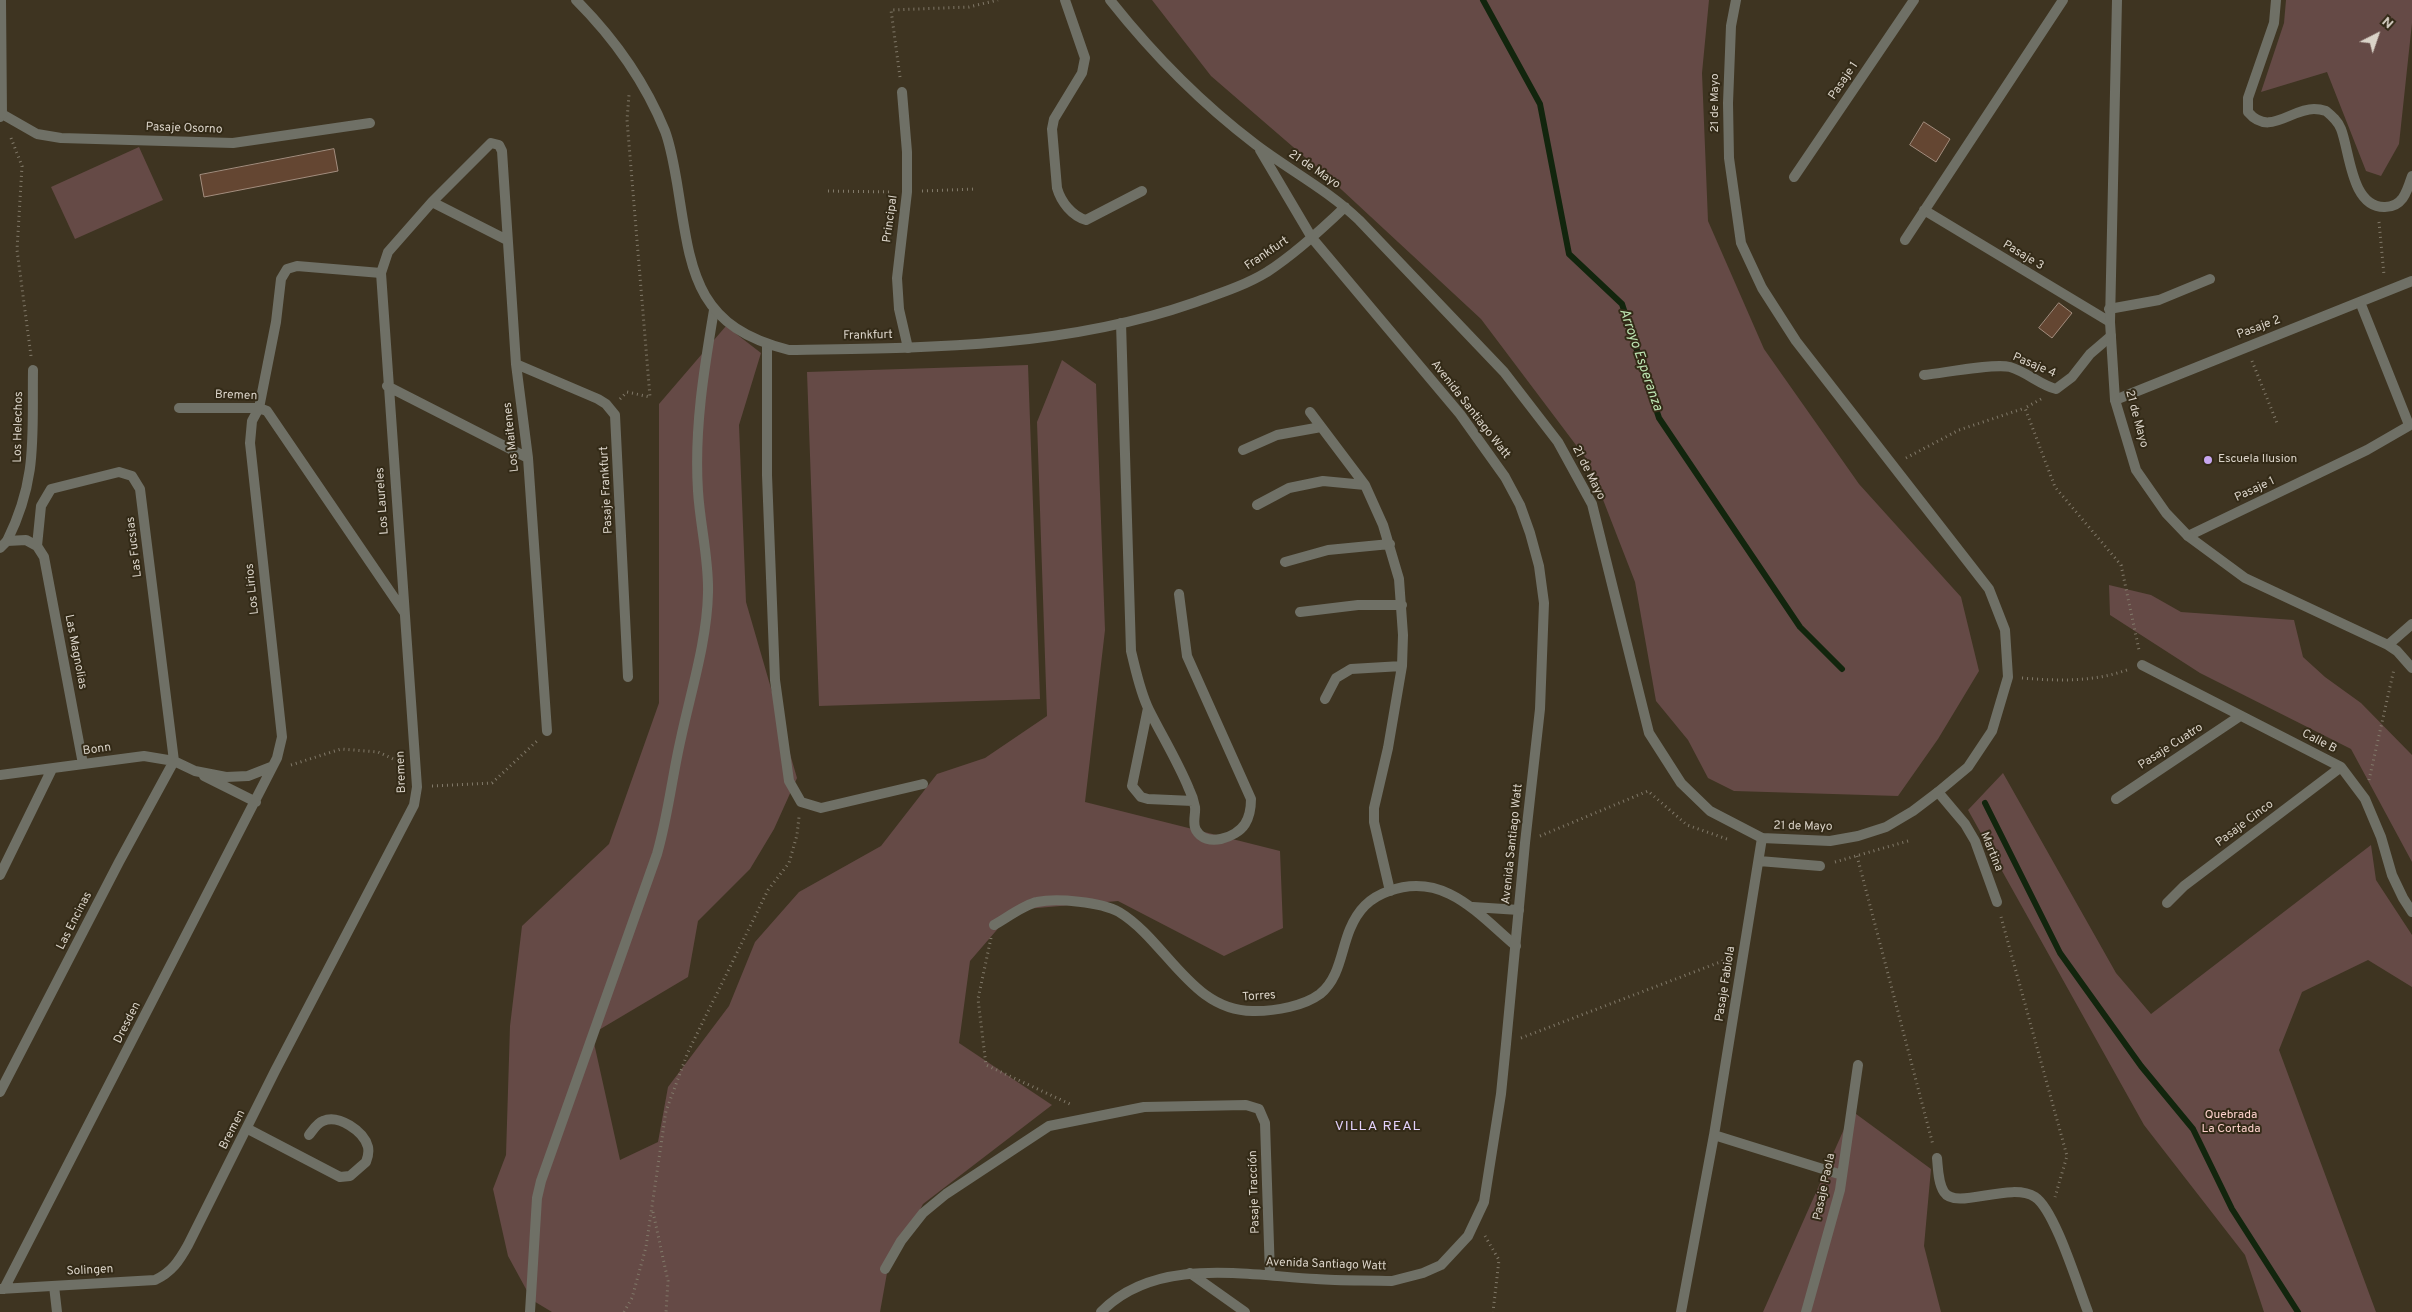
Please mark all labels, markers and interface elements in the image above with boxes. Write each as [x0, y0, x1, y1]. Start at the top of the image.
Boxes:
north arrow [2352, 10, 2402, 60]
text: N [2378, 14, 2397, 33]
street label: Pasaje 1 [1826, 59, 1862, 103]
street label: 21 de Mayo [1709, 73, 1723, 133]
street label: Pasaje Osorno [145, 120, 223, 138]
street label: 21 de Mayo [1285, 147, 1343, 193]
street label: Principal [881, 194, 901, 244]
street label: Frankfurt [1242, 234, 1292, 274]
street label: Pasaje 3 [2000, 238, 2046, 274]
water label: Arroyo Esperanza [1615, 307, 1665, 413]
street label: Pasaje 2 [2235, 313, 2283, 343]
street label: Frankfurt [843, 328, 893, 344]
street label: Pasaje 4 [2010, 350, 2058, 382]
street label: Avenida Santiago Watt [1427, 358, 1513, 462]
street label: Bremen [215, 388, 257, 404]
street label: 21 de Mayo [2121, 389, 2151, 449]
street label: Los Helechos [11, 391, 27, 463]
street label: Los Maitenes [501, 401, 523, 473]
street label: 21 de Mayo [1568, 443, 1608, 503]
street label: Pasaje Frankfurt [598, 446, 616, 534]
place label: Escuela Ilusion [2218, 453, 2297, 467]
marker: Escuela Ilusion [2202, 454, 2214, 466]
street label: Los Laureles [373, 467, 393, 535]
street label: Pasaje 1 [2233, 474, 2277, 506]
street label: Las Fucsias [124, 516, 146, 578]
street label: Los Lirios [243, 563, 263, 615]
street label: Las Magnolias [61, 613, 89, 691]
street label: Pasaje Cuatro [2136, 721, 2206, 773]
street label: Calle B [2299, 727, 2339, 757]
street label: Bonn [82, 741, 112, 759]
street label: Bremen [394, 751, 410, 793]
street label: Avenida Santiago Watt [1500, 783, 1526, 905]
street label: Pasaje Cinco [2213, 798, 2277, 850]
street label: 21 de Mayo [1773, 819, 1833, 835]
street label: Martina [1977, 830, 2005, 874]
street label: Las Encinas [54, 890, 96, 952]
street label: Pasaje Fabiola [1713, 945, 1739, 1023]
street label: Torres [1242, 989, 1276, 1005]
street label: Dresden [111, 1000, 145, 1046]
street label: Bremen [217, 1108, 249, 1152]
park label: Quebrada La Cortada [2201, 1109, 2261, 1137]
district label: VILLA REAL [1333, 1119, 1423, 1135]
street label: Pasaje Tracción [1246, 1150, 1264, 1234]
street label: Pasaje Paola [1811, 1152, 1839, 1222]
street label: Avenida Santiago Watt [1265, 1256, 1387, 1274]
street label: Solingen [66, 1263, 114, 1279]

